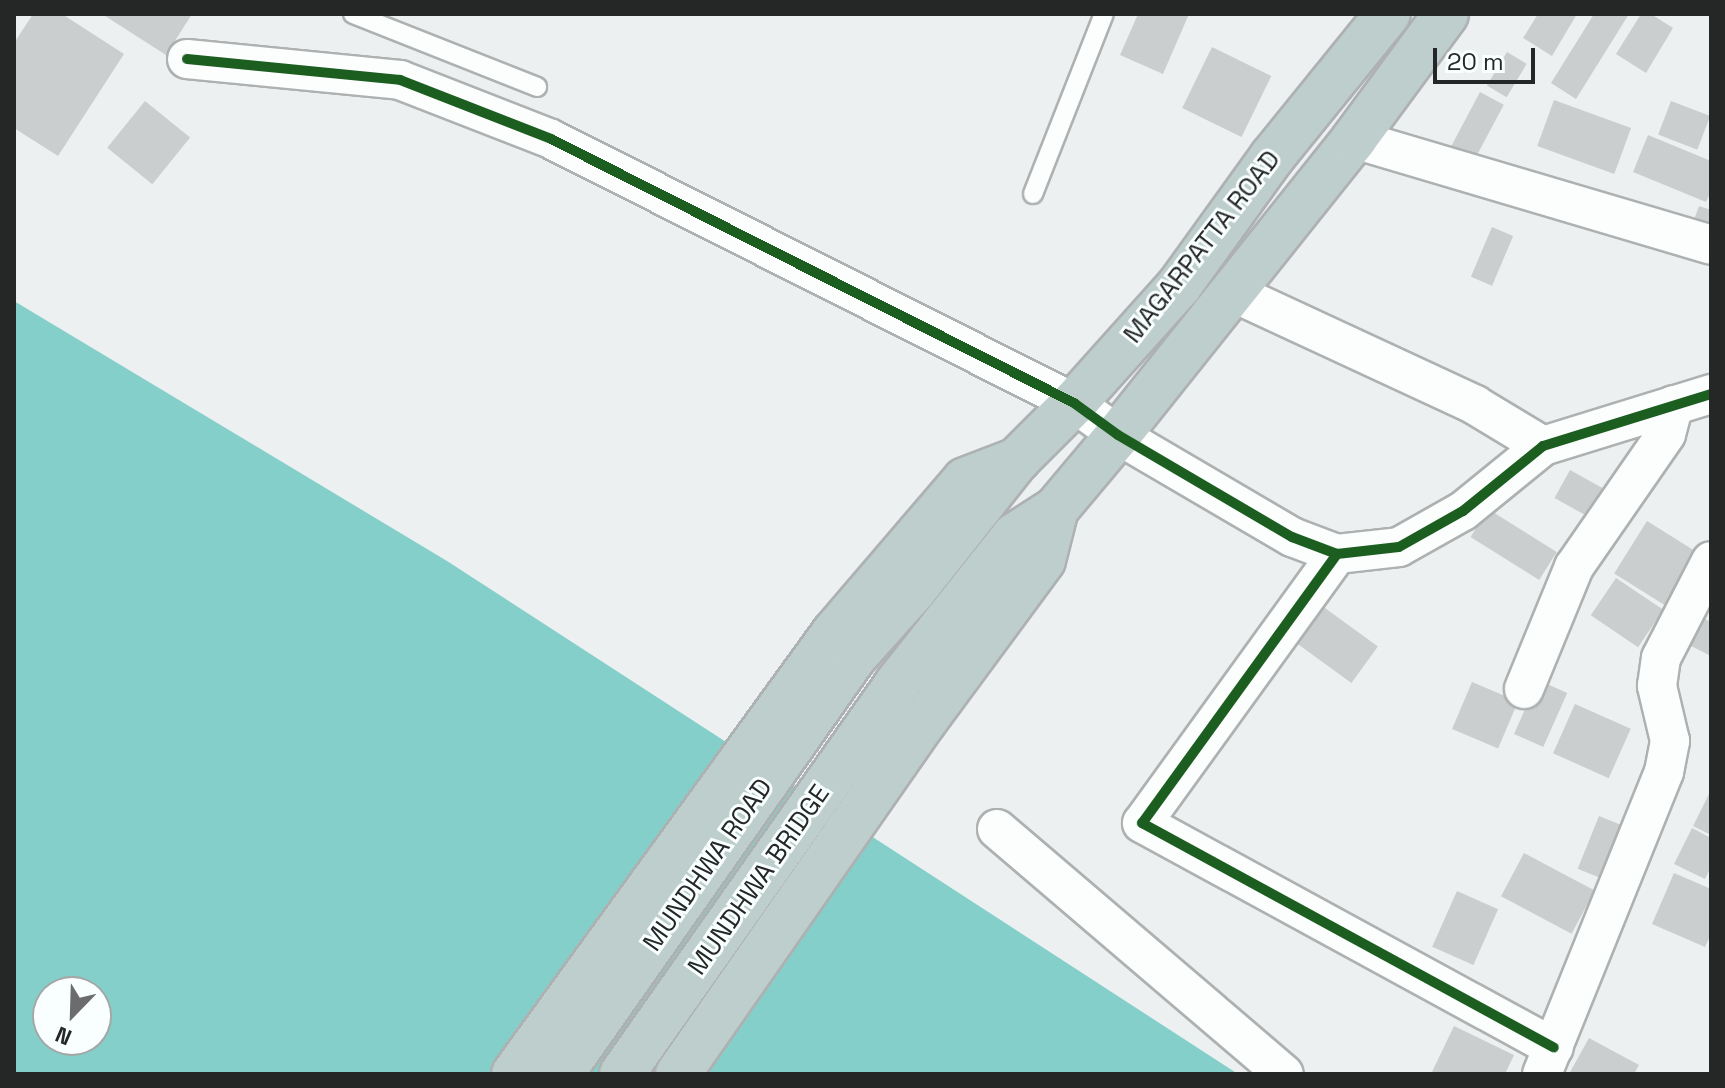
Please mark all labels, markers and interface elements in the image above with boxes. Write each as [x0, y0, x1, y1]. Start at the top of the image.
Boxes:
scale bar [1437, 32, 1539, 82]
text: 20 m [1447, 46, 1504, 77]
street label: MAGARPATTA ROAD [1117, 144, 1287, 350]
street label: MUNDHWA ROAD [637, 773, 779, 957]
street label: MUNDHWA BRIDGE [682, 779, 836, 981]
north arrow [32, 976, 112, 1056]
text: N [51, 1020, 76, 1052]

